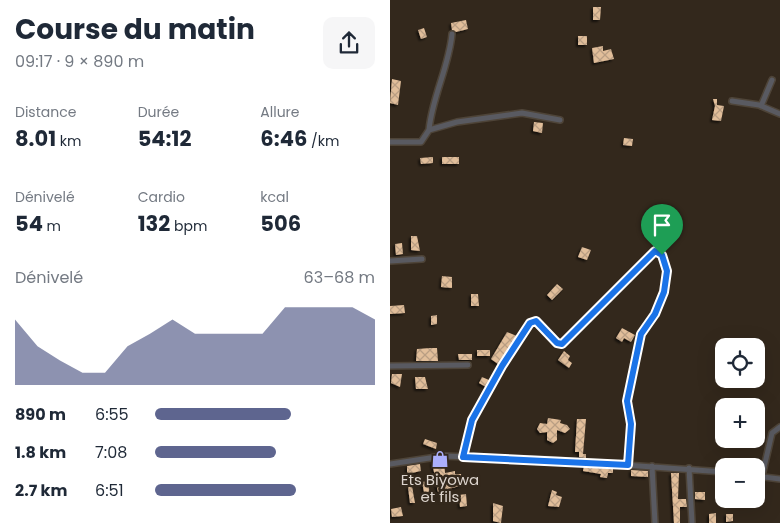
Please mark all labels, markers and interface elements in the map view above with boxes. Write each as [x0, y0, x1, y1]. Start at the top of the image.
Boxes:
text: Course du matin [15, 10, 255, 49]
button: share [323, 17, 375, 69]
text: 09:17 · 9 × 890 m [15, 50, 144, 73]
text: Distance [15, 102, 76, 122]
text: Durée [138, 102, 179, 122]
text: Allure [260, 102, 300, 122]
text: 8.01 [15, 124, 56, 153]
text: 54:12 [138, 124, 191, 153]
text: 6:46 [260, 124, 307, 153]
text: km [56, 131, 82, 151]
text: /km [307, 131, 339, 151]
text: Dénivelé [15, 187, 75, 207]
text: Cardio [138, 187, 185, 207]
text: kcal [260, 187, 289, 207]
pin [641, 204, 683, 255]
text: 54 [15, 209, 43, 238]
text: 132 [138, 209, 170, 238]
text: 506 [260, 209, 301, 238]
icon: arrive [648, 211, 676, 239]
text: m [43, 216, 61, 236]
text: bpm [170, 216, 207, 236]
text: Dénivelé [15, 266, 83, 289]
text: 63–68 m [304, 266, 375, 289]
map controls [715, 338, 765, 508]
button: locate [715, 338, 765, 388]
button: + [715, 398, 765, 448]
text: 890 m [15, 403, 66, 426]
text: 6:55 [95, 403, 129, 426]
text: 1.8 km [15, 441, 66, 464]
text: 7:08 [95, 441, 127, 464]
shop icon: Ets Biyowa et fils [430, 449, 450, 469]
button: − [715, 458, 765, 508]
place label: Ets Biyowa et fils [401, 469, 479, 507]
text: 2.7 km [15, 479, 67, 502]
text: 6:51 [95, 479, 124, 502]

